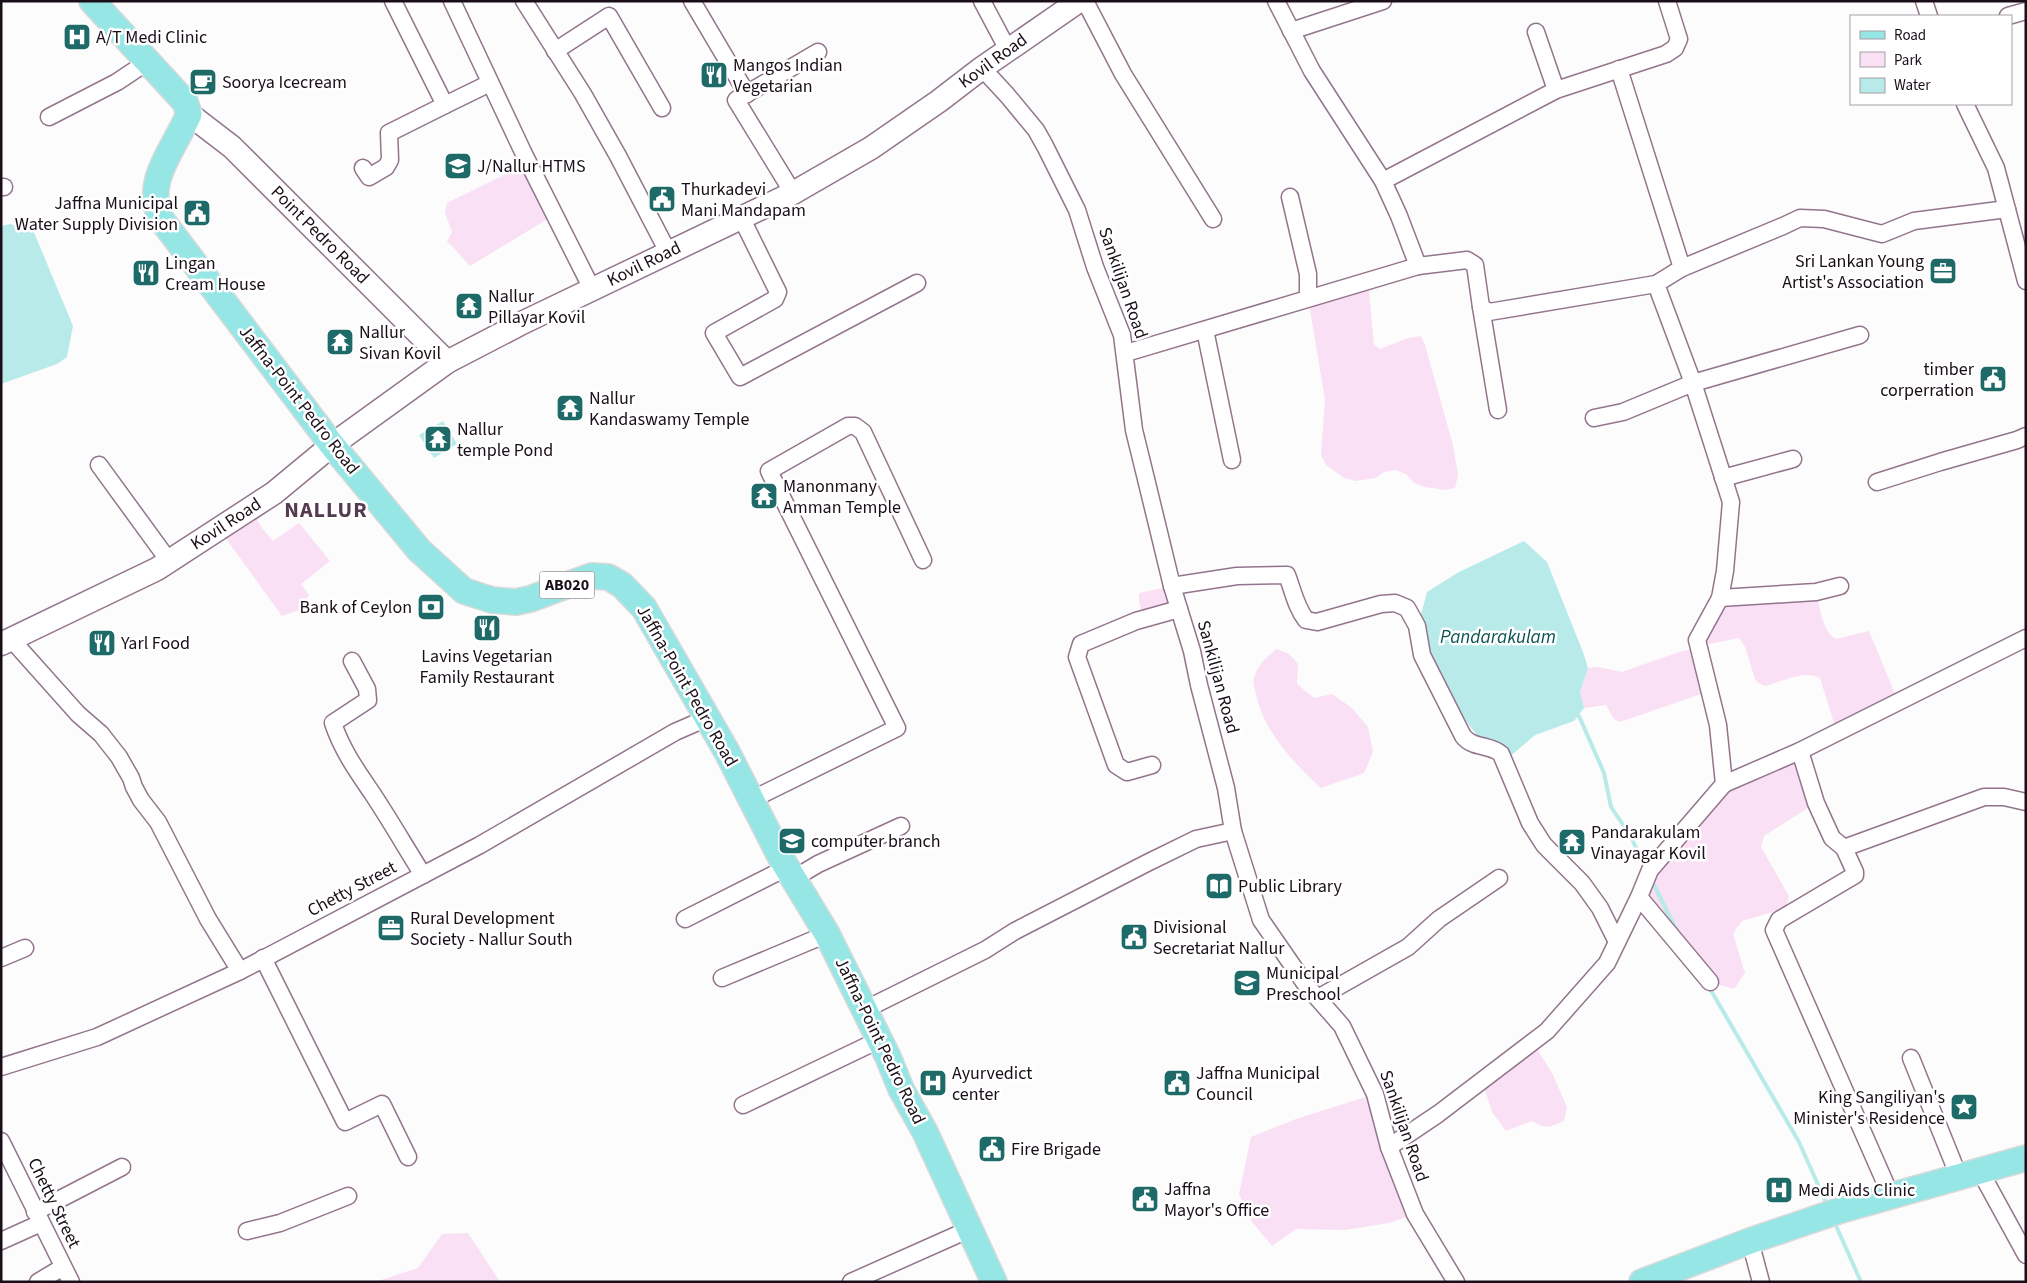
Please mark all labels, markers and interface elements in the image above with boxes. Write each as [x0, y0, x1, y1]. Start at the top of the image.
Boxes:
legend [1850, 15, 2012, 105]
hospital icon: A/T Medi Clinic [62, 22, 92, 52]
place label: A/T Medi Clinic [96, 25, 207, 50]
text: Road [1894, 25, 1926, 46]
street label: Kovil Road [953, 27, 1033, 95]
text: Park [1894, 50, 1923, 71]
place label: Mangos Indian Vegetarian [733, 53, 843, 99]
restaurant icon: Mangos Indian Vegetarian [699, 60, 729, 90]
cafe icon: Soorya Icecream [188, 67, 218, 97]
place label: Soorya Icecream [222, 70, 347, 95]
text: Water [1894, 75, 1931, 96]
school or university icon: J/Nallur HTMS [443, 151, 473, 181]
place label: J/Nallur HTMS [477, 154, 586, 179]
place label: Thurkadevi Mani Mandapam [681, 177, 806, 223]
street label: Point Pedro Road [265, 180, 375, 290]
public building icon: Thurkadevi Mani Mandapam [647, 184, 677, 214]
place label: Jaffna Municipal Water Supply Division [15, 191, 178, 237]
public building icon: Jaffna Municipal Water Supply Division [182, 198, 212, 228]
street label: Sankilijan Road [1092, 224, 1154, 342]
street label: Kovil Road [603, 235, 685, 293]
place label: Sri Lankan Young Artist's Association [1782, 249, 1924, 295]
place label: Lingan Cream House [165, 251, 265, 297]
office icon: Sri Lankan Young Artist's Association [1928, 256, 1958, 286]
restaurant icon: Lingan Cream House [131, 258, 161, 288]
place label: Nallur Pillayar Kovil [488, 284, 585, 330]
temple icon: Nallur Pillayar Kovil [454, 291, 484, 321]
street label: Jaffna-Point Pedro Road [233, 320, 365, 480]
place label: Nallur Sivan Kovil [359, 320, 441, 366]
temple icon: Nallur Sivan Kovil [325, 327, 355, 357]
place label: timber corperration [1880, 357, 1975, 403]
public building icon: timber corperration [1978, 364, 2008, 394]
place label: Nallur Kandaswamy Temple [589, 386, 750, 432]
temple icon: Nallur Kandaswamy Temple [555, 393, 585, 423]
place label: Nallur temple Pond [457, 417, 553, 463]
temple icon: Nallur temple Pond [423, 424, 453, 454]
place label: Manonmany Amman Temple [783, 474, 901, 520]
temple icon: Manonmany Amman Temple [749, 481, 779, 511]
street label: Kovil Road [186, 492, 266, 556]
district label: NALLUR [284, 494, 368, 526]
road number: AB020 [540, 572, 594, 598]
bank icon: Bank of Ceylon [416, 592, 446, 622]
place label: Bank of Ceylon [300, 595, 412, 620]
street label: Jaffna-Point Pedro Road [630, 601, 744, 771]
restaurant icon: Lavins Vegetarian Family Restaurant [472, 613, 502, 643]
street label: Sankilijan Road [1191, 618, 1245, 736]
water label: Pandarakulam [1440, 624, 1556, 651]
restaurant icon: Yarl Food [87, 628, 117, 658]
place label: Yarl Food [120, 631, 190, 656]
place label: Lavins Vegetarian Family Restaurant [420, 644, 554, 690]
place label: Pandarakulam Vinayagar Kovil [1591, 820, 1706, 866]
school or university icon: computer branch [777, 826, 807, 856]
temple icon: Pandarakulam Vinayagar Kovil [1557, 827, 1587, 857]
place label: computer branch [811, 829, 941, 854]
street label: Chetty Street [303, 855, 401, 923]
library icon: Public Library [1204, 871, 1234, 901]
place label: Public Library [1238, 874, 1342, 899]
place label: Rural Development Society - Nallur South [410, 906, 573, 952]
office icon: Rural Development Society - Nallur South [376, 913, 406, 943]
place label: Divisional Secretariat Nallur [1153, 915, 1285, 961]
public building icon: Divisional Secretariat Nallur [1119, 922, 1149, 952]
street label: Jaffna-Point Pedro Road [829, 953, 931, 1129]
place label: Municipal Preschool [1266, 961, 1341, 1007]
school or university icon: Municipal Preschool [1232, 968, 1262, 998]
place label: Ayurvedict center [952, 1061, 1032, 1107]
place label: Jaffna Municipal Council [1196, 1061, 1320, 1107]
street label: Sankilijan Road [1373, 1067, 1435, 1185]
hospital icon: Ayurvedict center [918, 1068, 948, 1098]
public building icon: Jaffna Municipal Council [1162, 1068, 1192, 1098]
place label: King Sangiliyan's Minister's Residence [1793, 1085, 1945, 1131]
place icon: King Sangiliyan's Minister's Residence [1949, 1092, 1979, 1122]
public building icon: Fire Brigade [977, 1134, 1007, 1164]
place label: Fire Brigade [1011, 1137, 1101, 1162]
street label: Chetty Street [21, 1154, 87, 1252]
hospital icon: Medi Aids Clinic [1764, 1175, 1794, 1205]
place label: Jaffna Mayor's Office [1164, 1177, 1269, 1223]
place label: Medi Aids Clinic [1798, 1178, 1915, 1203]
public building icon: Jaffna Mayor's Office [1130, 1184, 1160, 1214]

